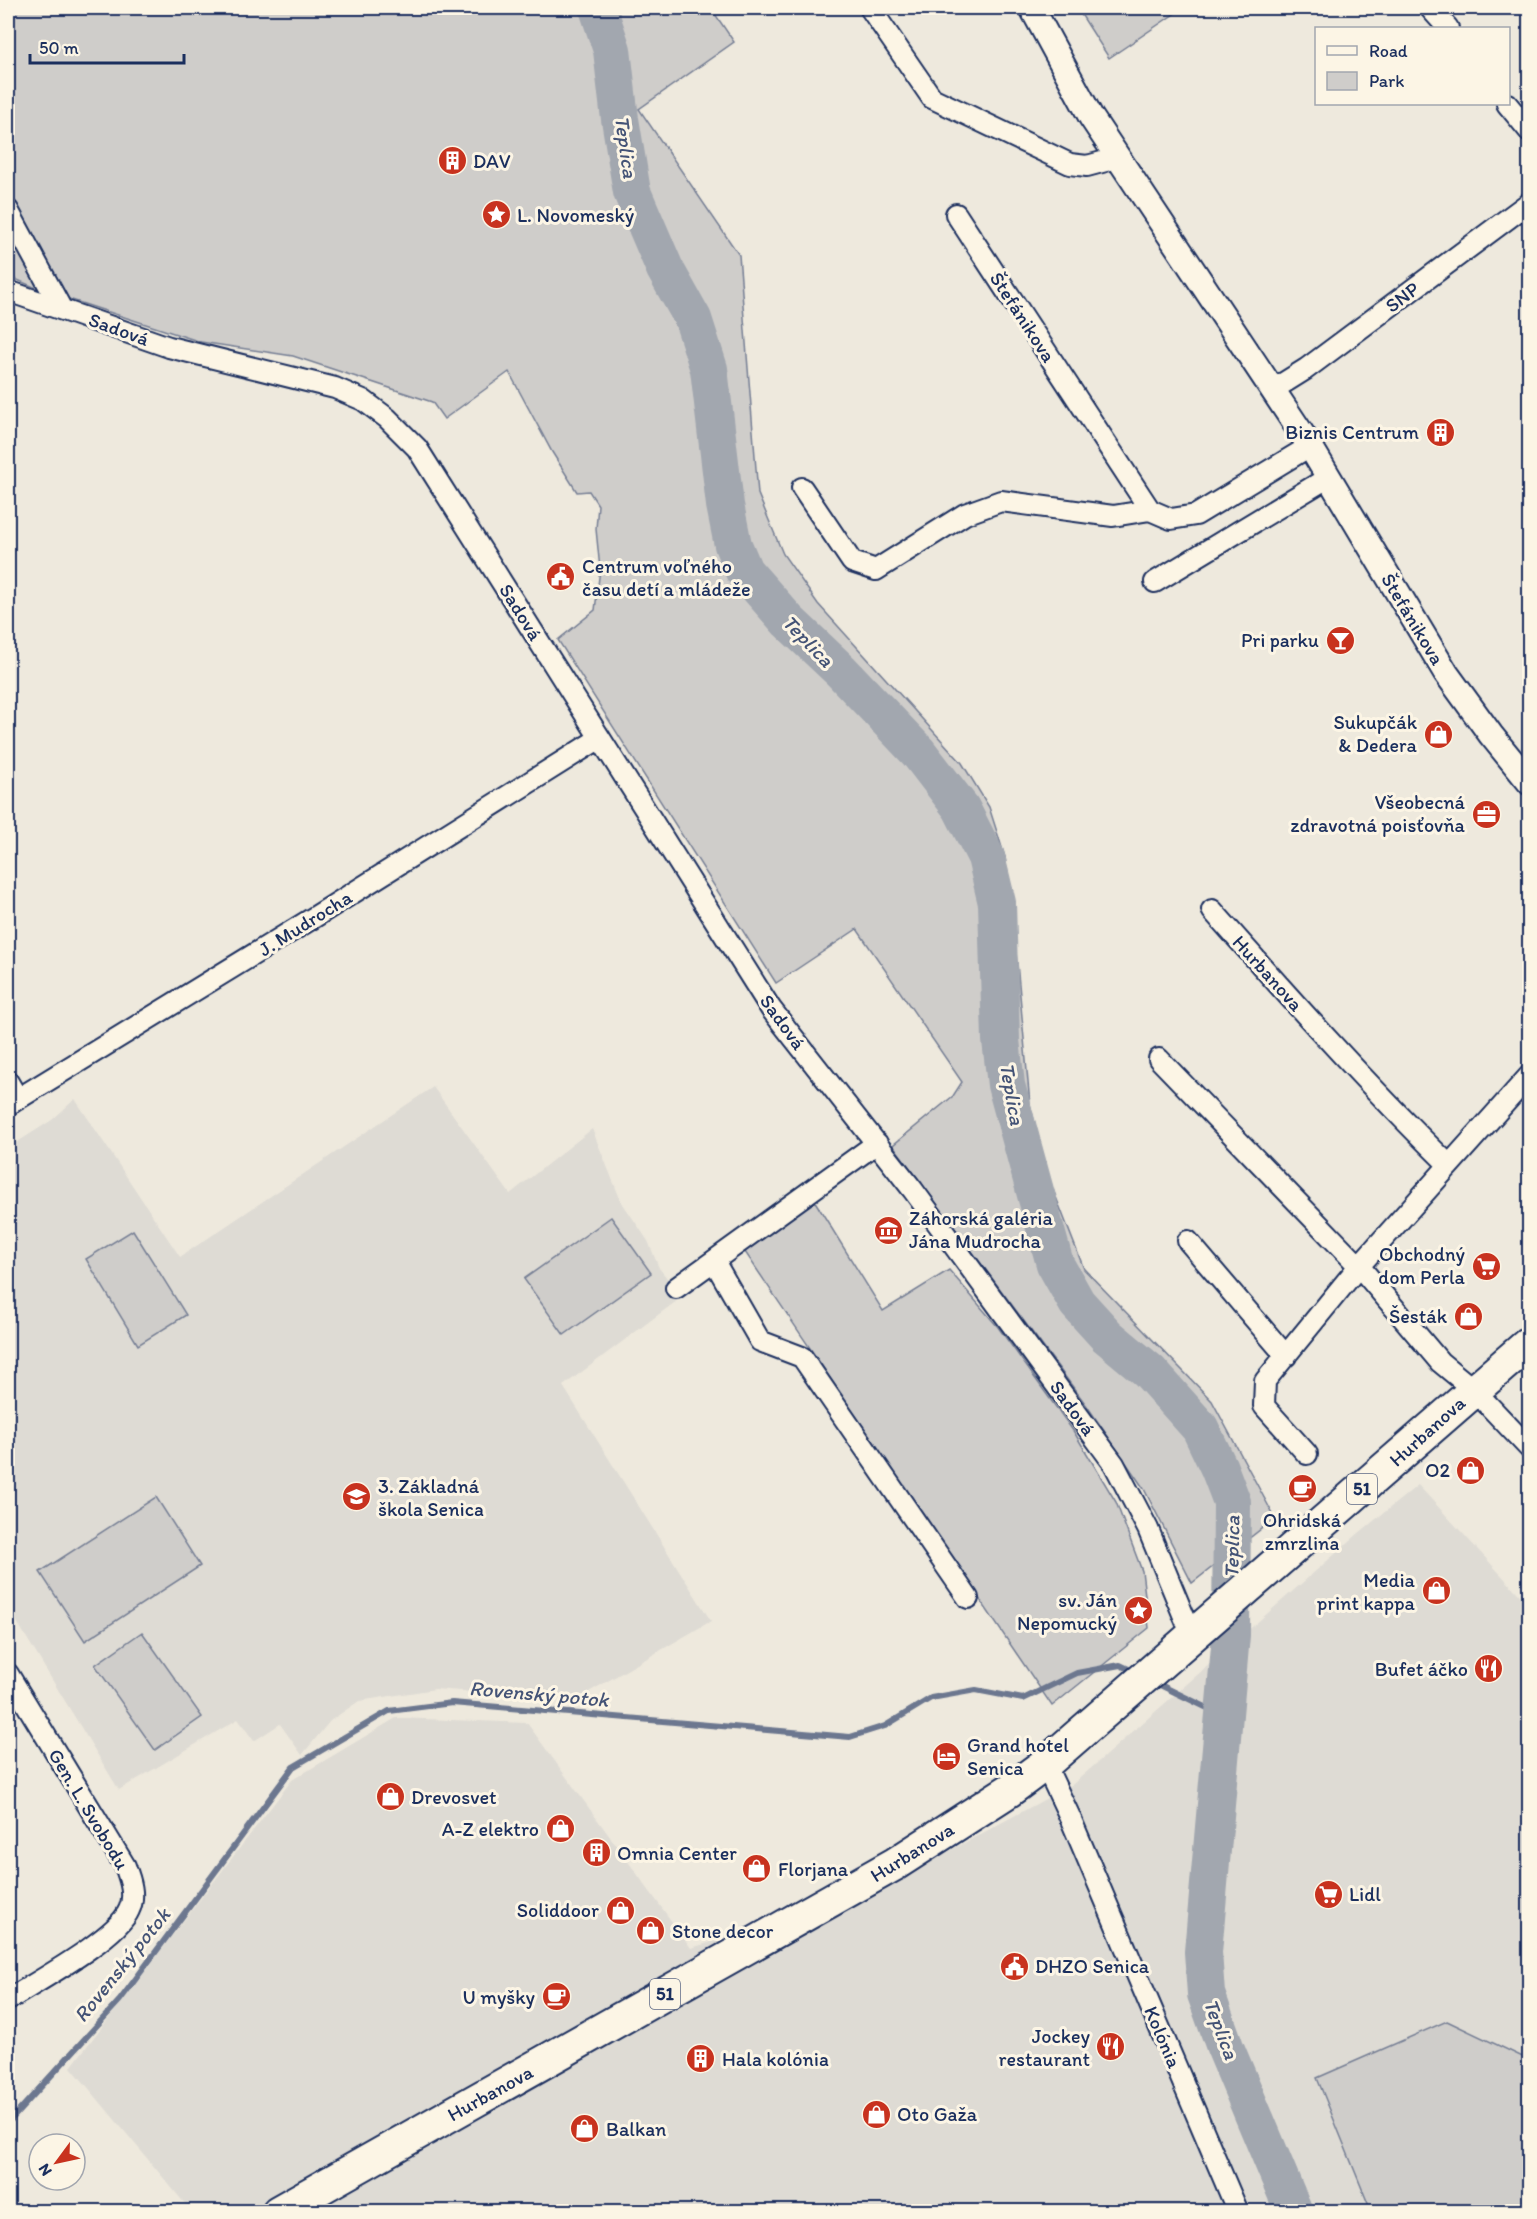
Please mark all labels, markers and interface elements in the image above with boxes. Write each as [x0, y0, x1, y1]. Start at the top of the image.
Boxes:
scale bar [30, 27, 184, 65]
legend [1315, 27, 1510, 105]
text: 50 m [39, 37, 79, 59]
text: Road [1369, 40, 1408, 62]
text: Park [1369, 70, 1404, 92]
water label: Teplica [610, 114, 643, 180]
building icon: DAV [436, 145, 468, 177]
place label: DAV [473, 149, 511, 173]
place icon: L. Novomeský [480, 199, 512, 231]
place label: L. Novomeský [517, 203, 635, 227]
street label: Štefánikova [985, 267, 1061, 367]
street label: SNP [1380, 276, 1424, 318]
street label: Sadová [86, 307, 153, 351]
building icon: Biznis Centrum [1424, 416, 1456, 448]
place label: Biznis Centrum [1285, 420, 1419, 444]
place label: Centrum voľného času detí a mládeže [582, 554, 751, 601]
public building icon: Centrum voľného času detí a mládeže [545, 561, 577, 593]
street label: Štefánikova [1376, 569, 1450, 670]
street label: Sadová [494, 579, 548, 645]
water label: Teplica [778, 609, 839, 672]
bar icon: Pri parku [1324, 624, 1356, 656]
place label: Pri parku [1241, 628, 1319, 652]
place label: Sukupčák & Dedera [1333, 710, 1418, 757]
shop icon: Sukupčák & Dedera [1422, 718, 1454, 750]
place label: Všeobecná zdravotná poisťovňa [1290, 790, 1466, 837]
office icon: Všeobecná zdravotná poisťovňa [1470, 798, 1502, 830]
street label: J. Mudrocha [254, 884, 357, 961]
street label: Hurbanova [1228, 930, 1309, 1016]
street label: Sadová [755, 990, 811, 1055]
water label: Teplica [995, 1061, 1030, 1127]
place label: Záhorská galéria Jána Mudrocha [909, 1206, 1053, 1253]
museum icon: Záhorská galéria Jána Mudrocha [872, 1214, 904, 1246]
place label: Obchodný dom Perla [1378, 1242, 1466, 1289]
supermarket icon: Obchodný dom Perla [1470, 1250, 1502, 1282]
shop icon: Šesták [1452, 1300, 1484, 1332]
place label: Šesták [1389, 1304, 1448, 1328]
street label: Sadová [1045, 1376, 1101, 1441]
street label: Hurbanova [1384, 1390, 1470, 1471]
shop icon: O2 [1455, 1454, 1487, 1486]
place label: O2 [1425, 1458, 1450, 1482]
cafe icon: Ohridská zmrzlina [1286, 1473, 1318, 1505]
place label: 3. Základná škola Senica [378, 1474, 484, 1521]
road number: 51 [1347, 1474, 1377, 1504]
school or university icon: 3. Základná škola Senica [341, 1481, 373, 1513]
place label: Ohridská zmrzlina [1263, 1508, 1342, 1555]
water label: Teplica [1218, 1515, 1245, 1579]
place label: Media print kappa [1317, 1568, 1416, 1615]
shop icon: Media print kappa [1420, 1575, 1452, 1607]
place label: sv. Ján Nepomucký [1017, 1588, 1118, 1635]
place icon: sv. Ján Nepomucký [1122, 1595, 1154, 1627]
restaurant icon: Bufet áčko [1473, 1653, 1505, 1685]
place label: Bufet áčko [1375, 1657, 1468, 1681]
water label: Rovenský potok [468, 1675, 611, 1712]
place label: Grand hotel Senica [967, 1733, 1069, 1780]
hotel icon: Grand hotel Senica [930, 1741, 962, 1773]
street label: Gen. L. Svobodu [44, 1744, 134, 1874]
shop icon: Drevosvet [374, 1781, 406, 1813]
place label: Drevosvet [411, 1785, 497, 1809]
shop icon: A-Z elektro [544, 1813, 576, 1845]
place label: A-Z elektro [442, 1817, 539, 1841]
street label: Hurbanova [866, 1817, 959, 1887]
building icon: Omnia Center [580, 1837, 612, 1869]
place label: Omnia Center [617, 1841, 737, 1865]
shop icon: Florjana [741, 1853, 773, 1885]
place label: Florjana [778, 1857, 849, 1881]
supermarket icon: Lidl [1312, 1878, 1344, 1910]
place label: Lidl [1349, 1882, 1381, 1906]
shop icon: Soliddoor [604, 1894, 636, 1926]
place label: Soliddoor [517, 1898, 599, 1922]
water label: Rovenský potok [68, 1902, 176, 2027]
shop icon: Stone decor [635, 1915, 667, 1947]
place label: Stone decor [672, 1919, 774, 1943]
public building icon: DHZO Senica [998, 1950, 1030, 1982]
place label: DHZO Senica [1035, 1954, 1150, 1978]
road number: 51 [650, 1979, 680, 2009]
cafe icon: U myšky [540, 1981, 572, 2013]
place label: U myšky [462, 1985, 536, 2009]
water label: Teplica [1199, 1995, 1244, 2063]
street label: Kolónia [1139, 2002, 1187, 2072]
place label: Jockey restaurant [999, 2024, 1091, 2071]
restaurant icon: Jockey restaurant [1095, 2031, 1127, 2063]
building icon: Hala kolónia [685, 2043, 717, 2075]
place label: Hala kolónia [722, 2047, 829, 2071]
street label: Hurbanova [443, 2059, 537, 2126]
shop icon: Oto Gaža [860, 2098, 892, 2130]
place label: Oto Gaža [897, 2102, 978, 2126]
shop icon: Balkan [569, 2113, 601, 2145]
place label: Balkan [606, 2117, 666, 2141]
north arrow [27, 2132, 87, 2192]
text: N [34, 2160, 56, 2180]

